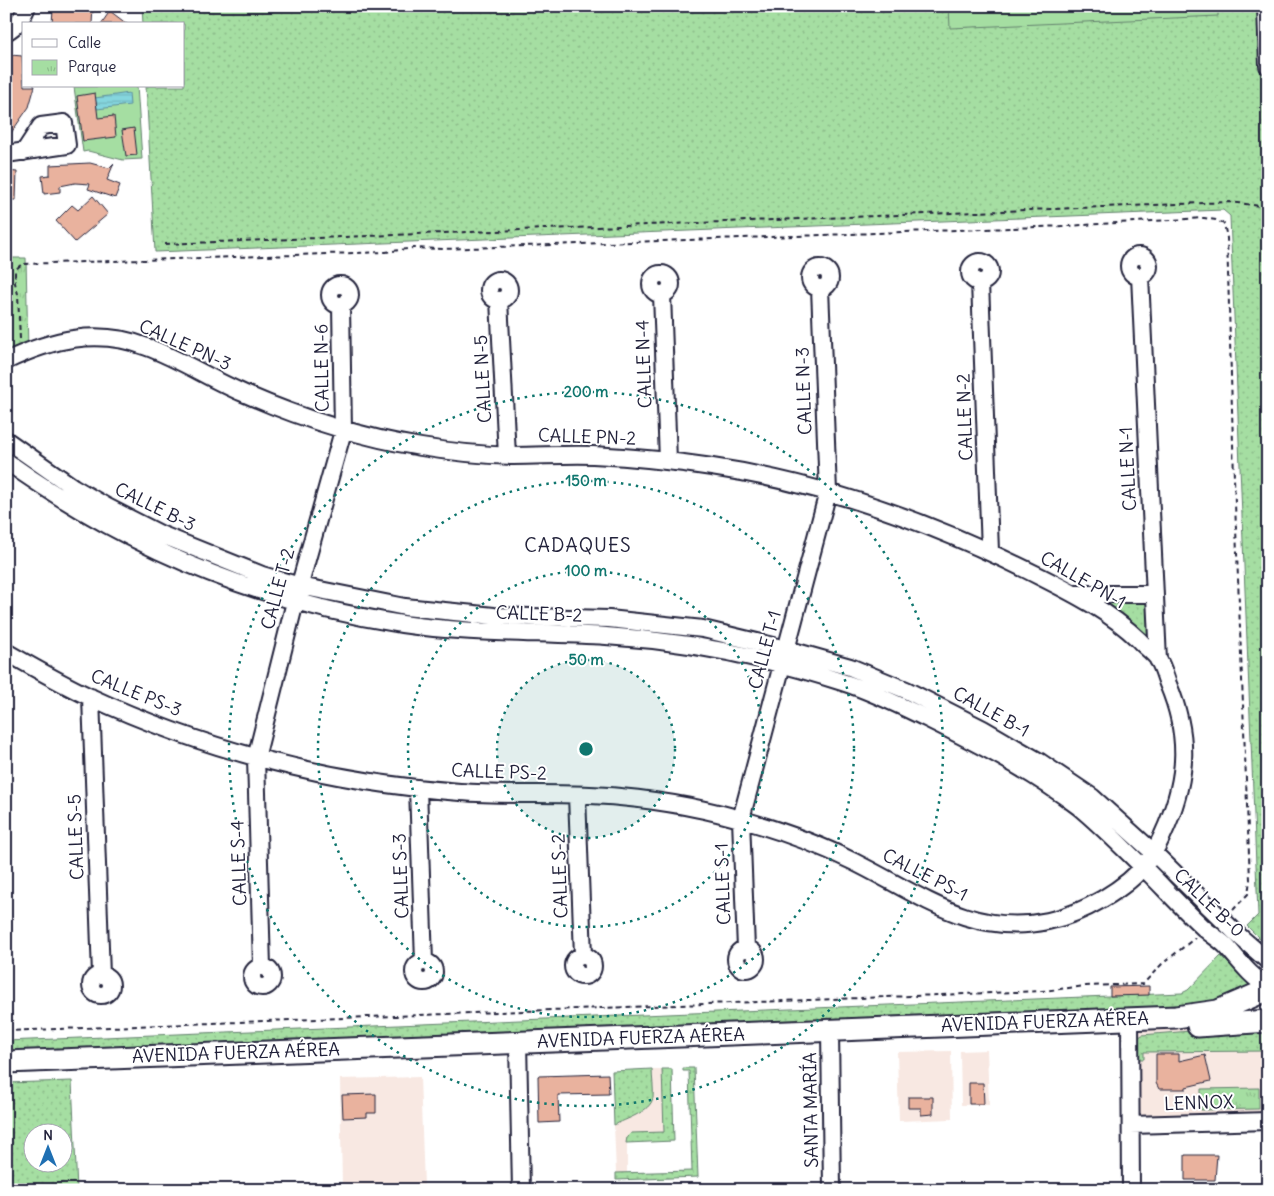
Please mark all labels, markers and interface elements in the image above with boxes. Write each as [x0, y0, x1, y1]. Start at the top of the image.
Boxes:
legend [22, 22, 185, 88]
text: Calle [68, 33, 101, 52]
text: Parque [68, 57, 116, 76]
street label: CALLE PN-3 [135, 314, 235, 375]
street label: CALLE N-4 [630, 319, 657, 409]
street label: CALLE N-6 [309, 324, 334, 412]
street label: CALLE N-5 [469, 334, 496, 424]
street label: CALLE N-3 [790, 347, 817, 435]
street label: CALLE N-2 [951, 373, 978, 461]
text: 200 m [564, 382, 608, 401]
street label: CALLE PN-2 [538, 423, 637, 450]
street label: CALLE N-1 [1114, 426, 1141, 512]
text: 150 m [565, 471, 607, 490]
street label: CALLE B-3 [111, 477, 199, 536]
district label: CADAQUES [524, 533, 632, 557]
street label: CALLE T-2 [256, 545, 299, 632]
street label: CALLE PN-1 [1036, 546, 1130, 613]
text: 100 m [565, 561, 607, 580]
street label: CALLE B-2 [495, 600, 583, 627]
street label: CALLE T-1 [743, 608, 786, 692]
text: 50 m [568, 650, 604, 669]
street label: CALLE PS-3 [87, 664, 185, 721]
street label: CALLE B-1 [949, 681, 1033, 742]
centre of rings [577, 740, 595, 758]
street label: CALLE PS-2 [451, 758, 547, 785]
street label: CALLE S-5 [63, 794, 88, 880]
street label: CALLE S-4 [226, 820, 251, 906]
street label: CALLE S-3 [388, 833, 413, 919]
street label: CALLE S-2 [547, 833, 572, 919]
street label: CALLE S-1 [710, 843, 735, 925]
street label: CALLE PS-1 [879, 843, 972, 906]
street label: CALLE B-0 [1169, 863, 1249, 942]
street label: AVENIDA FUERZA AÉREA [941, 1006, 1149, 1037]
street label: AVENIDA FUERZA AÉREA [537, 1022, 745, 1053]
street label: AVENIDA FUERZA AÉREA [132, 1037, 340, 1068]
street label: SANTA MARÍA [798, 1052, 823, 1168]
street label: LENNOX [1164, 1090, 1235, 1115]
north arrow [22, 1124, 72, 1174]
text: N [43, 1126, 53, 1144]

